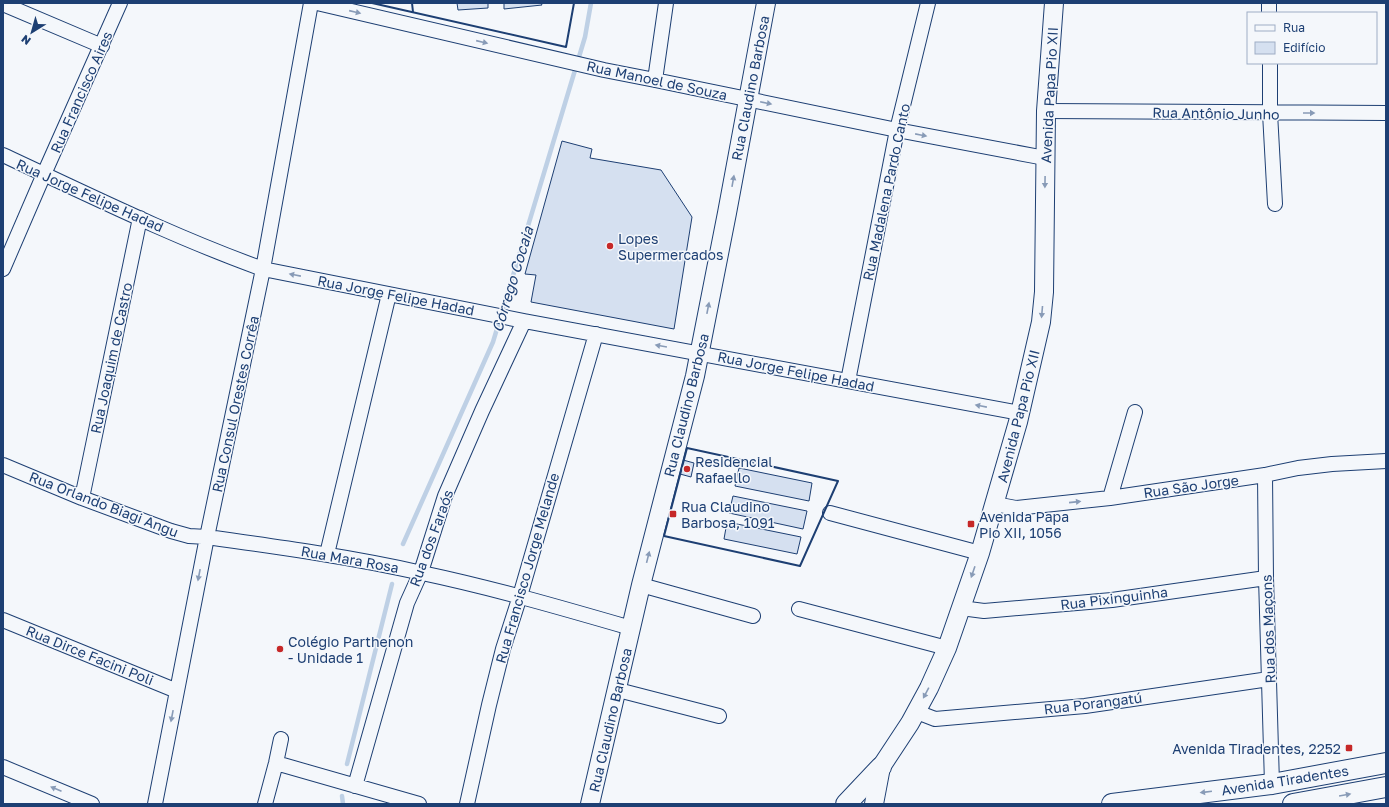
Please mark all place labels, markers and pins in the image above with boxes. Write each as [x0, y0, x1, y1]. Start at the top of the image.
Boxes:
place label: Lopes Supermercados [618, 230, 723, 263]
marker: Lopes Supermercados [605, 241, 615, 251]
place label: Residencial Rafaello [695, 453, 773, 486]
marker: Residencial Rafaello [682, 464, 692, 474]
place label: Rua Claudino Barbosa, 1091 [681, 498, 775, 531]
place label: Avenida Papa Pio XII, 1056 [979, 508, 1069, 541]
marker: Rua Claudino Barbosa, 1091 [668, 509, 678, 519]
marker: Avenida Papa Pio XII, 1056 [966, 519, 976, 529]
place label: Colégio Parthenon - Unidade 1 [288, 633, 413, 666]
marker: Colégio Parthenon - Unidade 1 [275, 644, 285, 654]
place label: Avenida Tiradentes, 2252 [1172, 740, 1341, 757]
marker: Avenida Tiradentes, 2252 [1344, 743, 1354, 753]

